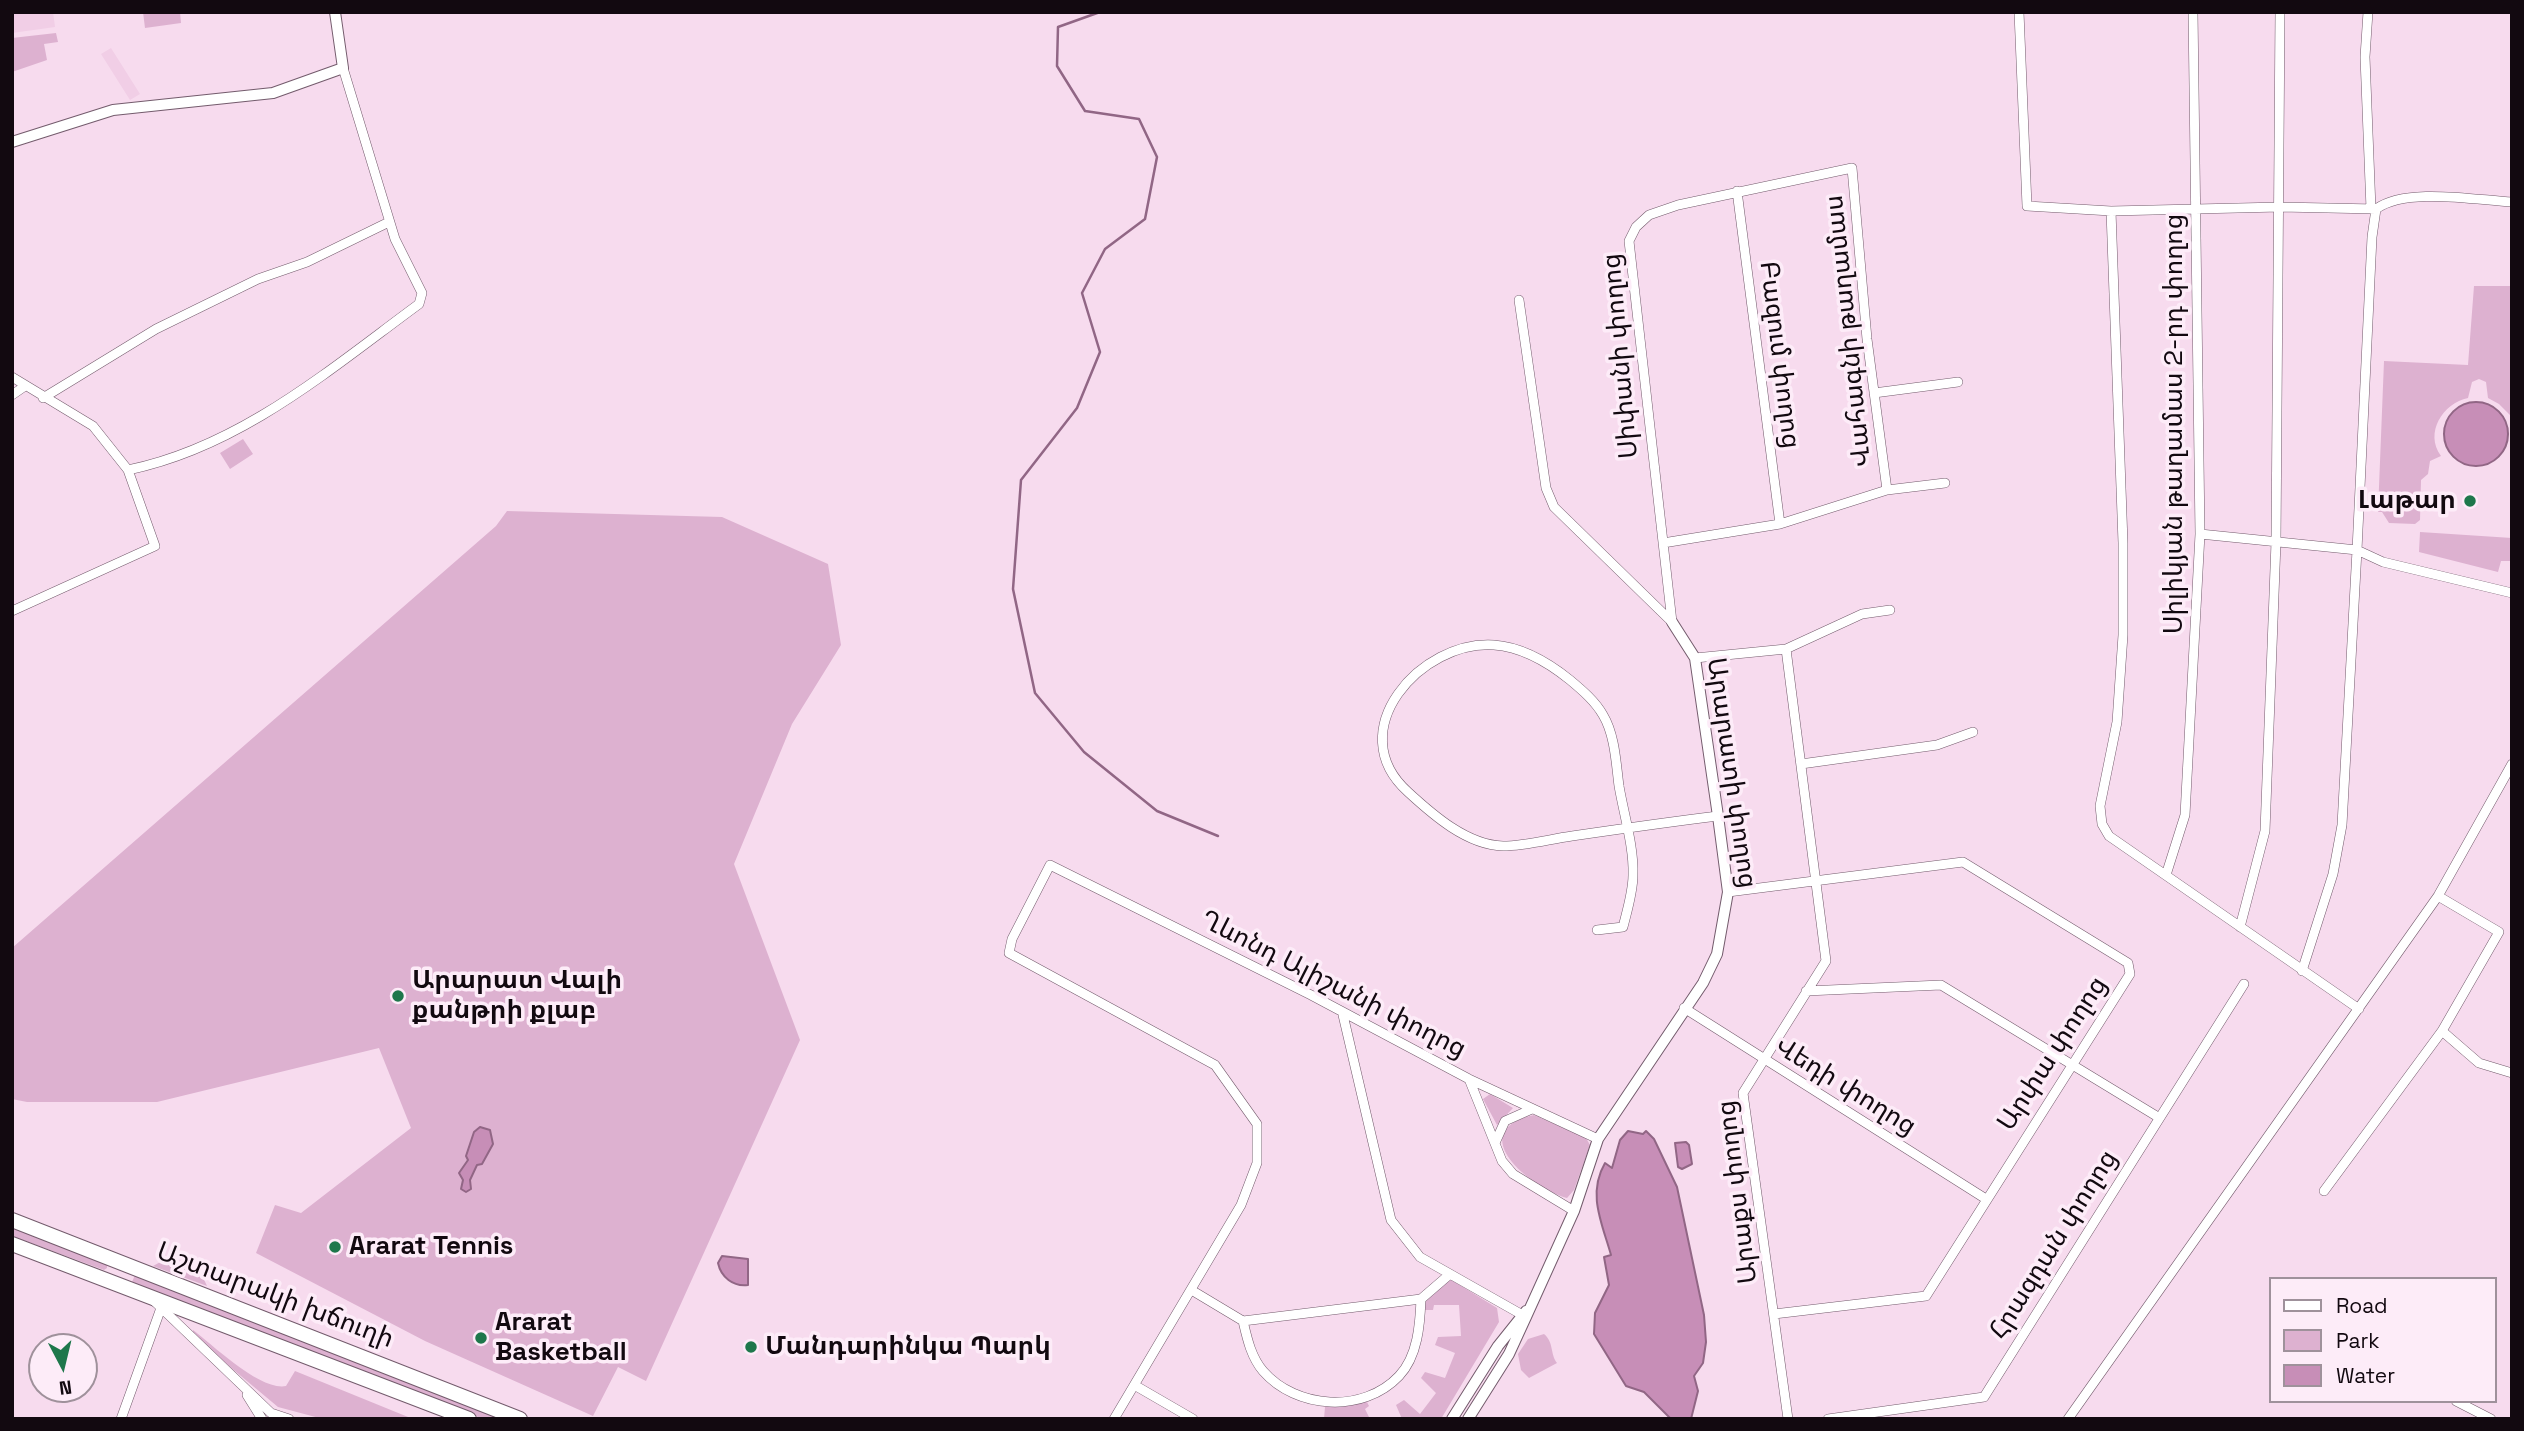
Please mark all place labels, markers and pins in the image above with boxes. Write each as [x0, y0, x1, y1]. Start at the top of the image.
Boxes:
place label: Լաթար [2358, 485, 2456, 517]
marker: Լաթար [2462, 493, 2478, 509]
place label: Արարատ Վալի քանթրի քլաբ [412, 965, 622, 1026]
marker: Արարատ Վալի քանթրի քլաբ [390, 988, 406, 1004]
place label: Ararat Tennis [349, 1231, 513, 1263]
marker: Ararat Tennis [327, 1239, 343, 1255]
place label: Ararat Basketball [495, 1307, 627, 1368]
marker: Ararat Basketball [473, 1330, 489, 1346]
place label: Մանդարինկա Պարկ [765, 1331, 1051, 1363]
marker: Մանդարինկա Պարկ [743, 1339, 759, 1355]

